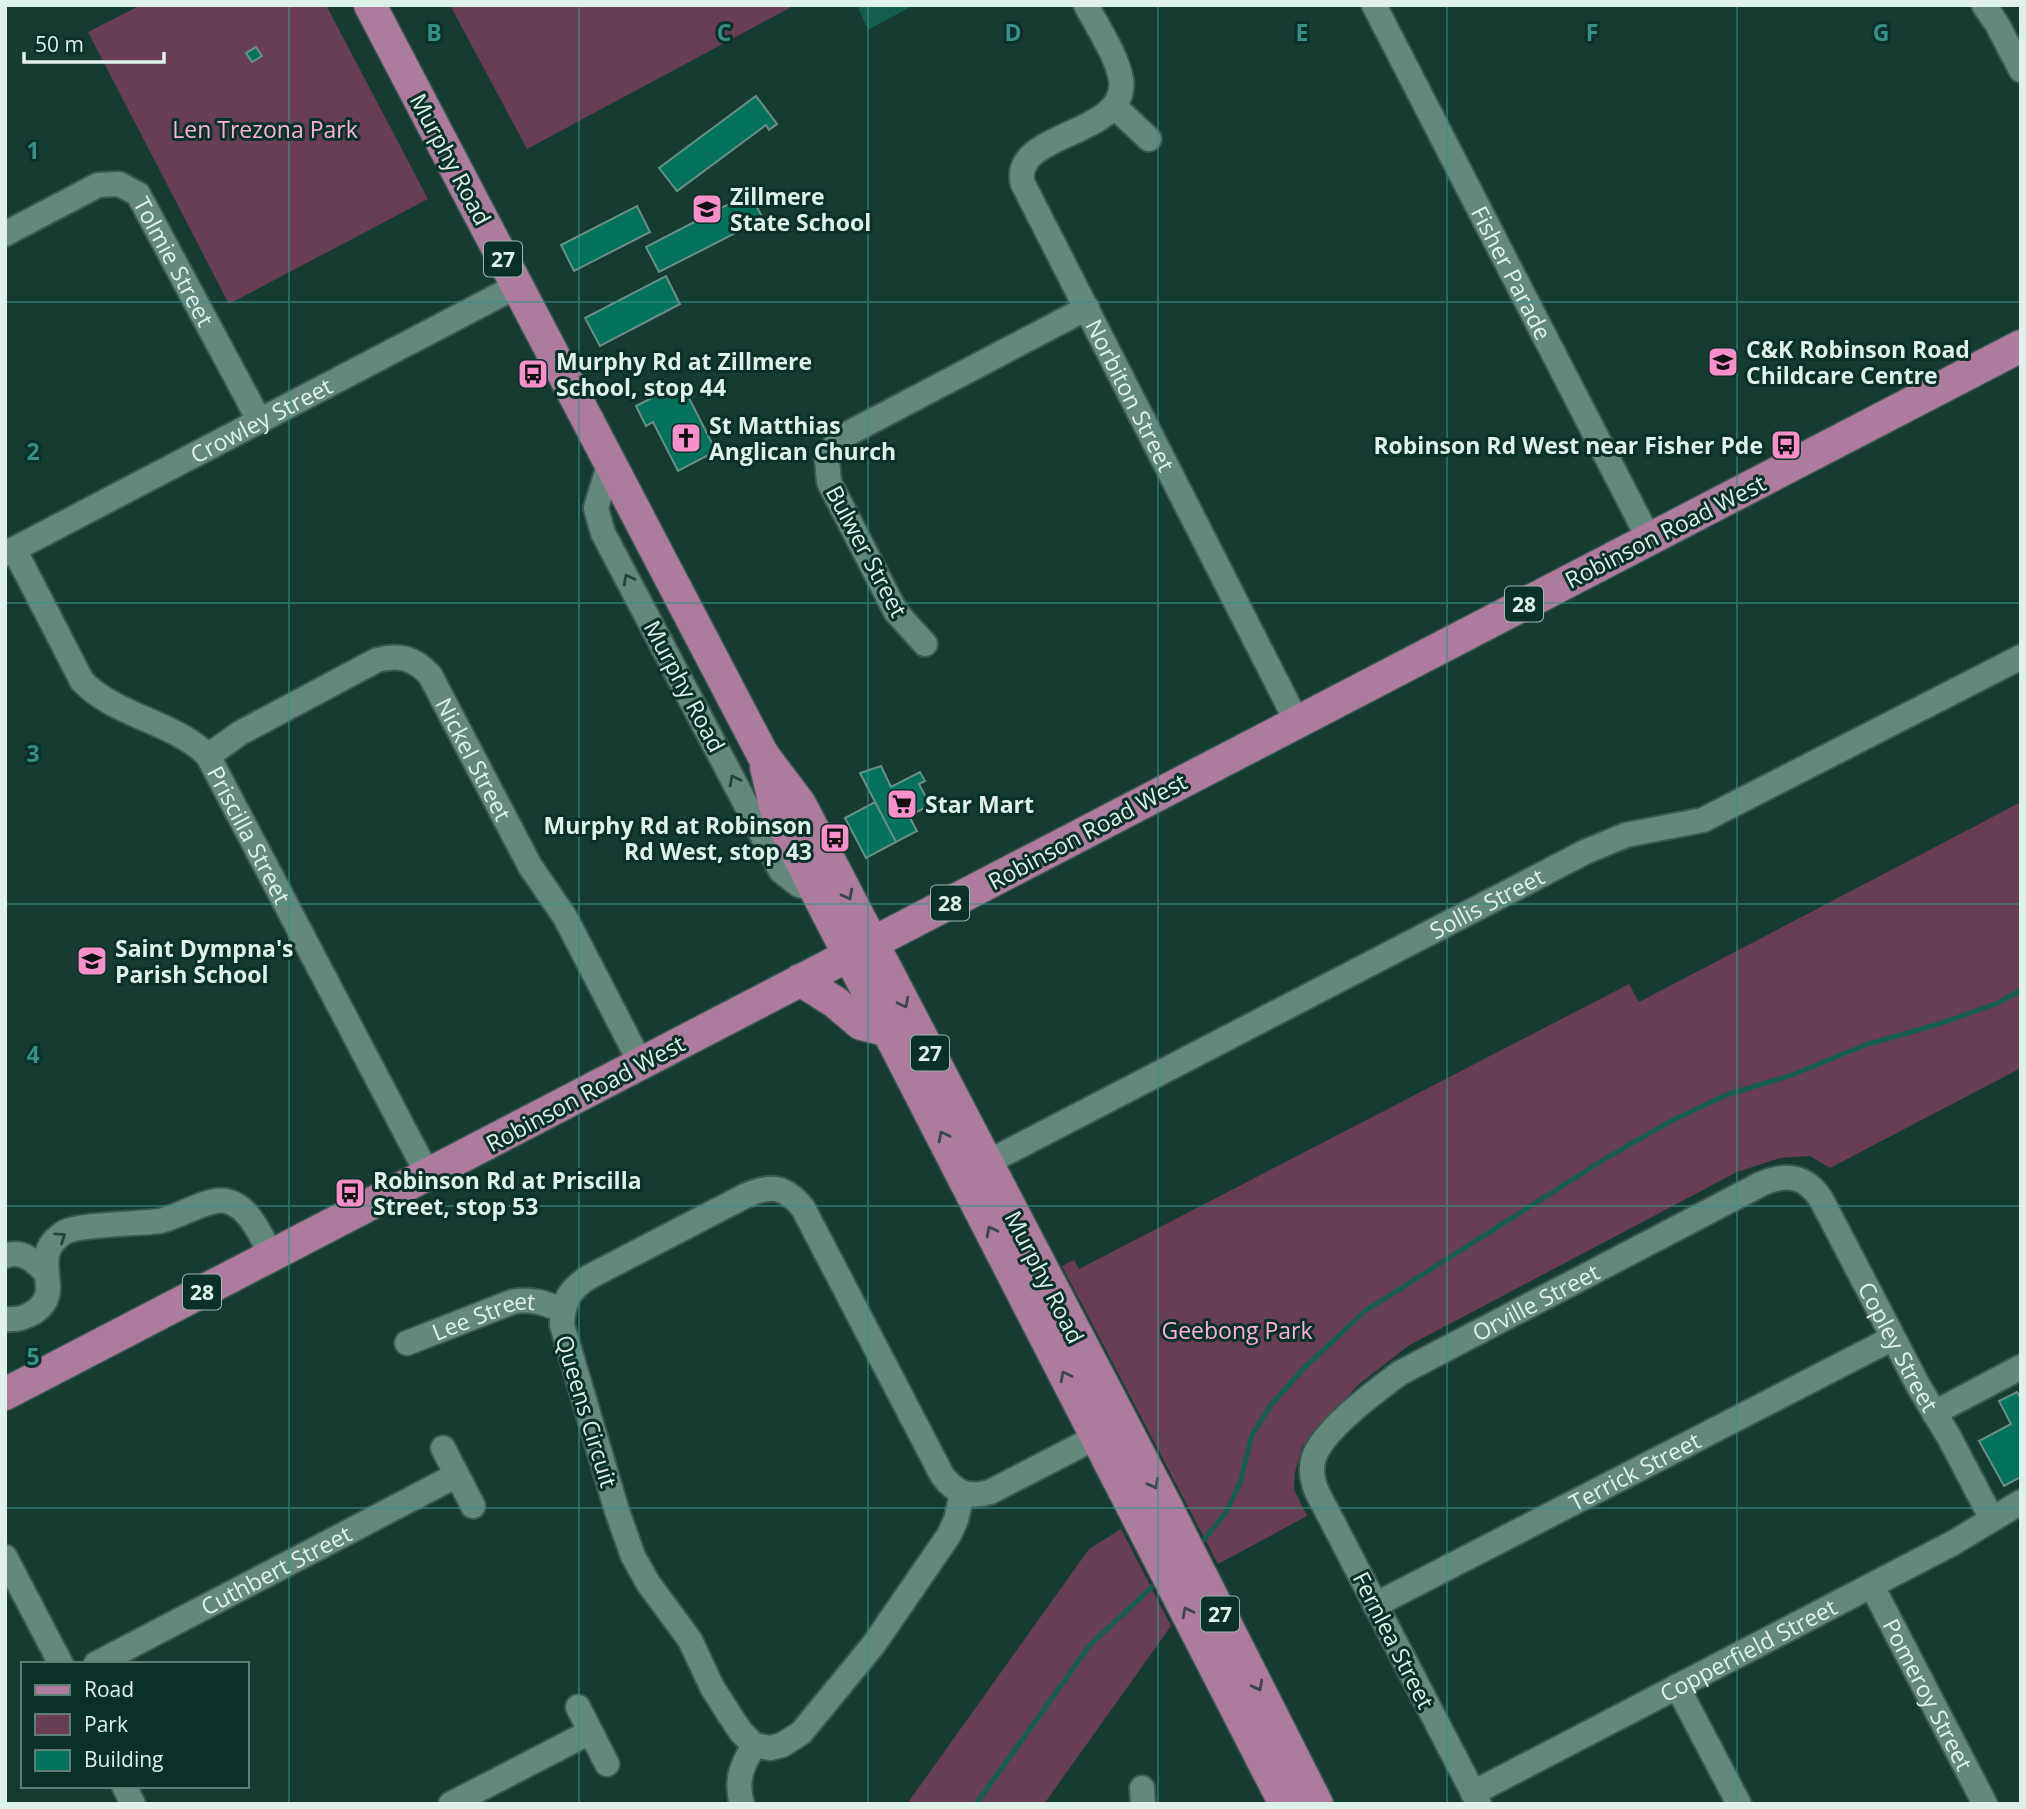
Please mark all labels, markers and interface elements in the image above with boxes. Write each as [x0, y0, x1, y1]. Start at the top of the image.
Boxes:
text: B [426, 16, 442, 48]
text: C [717, 16, 731, 48]
text: D [1004, 16, 1022, 48]
text: E [1296, 16, 1308, 48]
text: F [1586, 16, 1598, 48]
text: G [1873, 16, 1889, 48]
scale bar [24, 21, 164, 65]
text: 50 m [35, 30, 84, 58]
street label: Murphy Road [403, 88, 499, 230]
park label: Len Trezona Park [172, 113, 358, 145]
text: 1 [26, 134, 40, 166]
place label: Zillmere State School [730, 180, 871, 238]
street label: Tolmie Street [126, 191, 222, 332]
school or university icon: Zillmere State School [690, 192, 724, 226]
street label: Fisher Parade [1464, 200, 1560, 345]
road number: 27 [484, 242, 522, 276]
street label: Norbiton Street [1078, 314, 1183, 477]
place label: C&K Robinson Road Childcare Centre [1746, 333, 1970, 391]
place label: Murphy Rd at Zillmere School, stop 44 [556, 345, 812, 403]
school or university icon: C&K Robinson Road Childcare Centre [1706, 345, 1740, 379]
bus stop icon: Murphy Rd at Zillmere School, stop 44 [516, 357, 550, 391]
street label: Crowley Street [184, 370, 338, 470]
place label: St Matthias Anglican Church [709, 409, 896, 467]
church icon: St Matthias Anglican Church [669, 421, 703, 455]
bus stop icon: Robinson Rd West near Fisher Pde [1769, 428, 1803, 462]
place label: Robinson Rd West near Fisher Pde [1373, 429, 1763, 461]
text: 2 [26, 435, 40, 467]
street label: Robinson Road West [1559, 467, 1771, 595]
street label: Bulwer Street [819, 479, 915, 623]
one-way arrow [623, 574, 636, 586]
road number: 28 [1505, 586, 1543, 622]
street label: Murphy Road [637, 615, 733, 757]
street label: Nickel Street [428, 692, 520, 826]
text: 3 [26, 737, 40, 769]
street label: Priscilla Street [200, 760, 299, 909]
street label: Robinson Road West [982, 765, 1192, 897]
one-way arrow [729, 775, 743, 787]
supermarket icon: Star Mart [885, 787, 919, 821]
place label: Star Mart [925, 788, 1034, 820]
place label: Murphy Rd at Robinson Rd West, stop 43 [544, 809, 812, 867]
bus stop icon: Murphy Rd at Robinson Rd West, stop 43 [818, 821, 852, 855]
street label: Sollis Street [1424, 860, 1549, 946]
road number: 28 [931, 886, 969, 920]
one-way arrow [839, 888, 853, 900]
place label: Saint Dympna's Parish School [115, 932, 293, 990]
school or university icon: Saint Dympna's Parish School [75, 944, 109, 978]
one-way arrow [895, 996, 909, 1008]
street label: Robinson Road West [480, 1027, 690, 1159]
road number: 27 [911, 1036, 949, 1070]
text: 4 [26, 1038, 40, 1070]
one-way arrow [937, 1131, 951, 1143]
place label: Robinson Rd at Priscilla Street, stop 53 [373, 1164, 642, 1222]
bus stop icon: Robinson Rd at Priscilla Street, stop 53 [333, 1176, 367, 1210]
street label: Murphy Road [998, 1205, 1092, 1349]
one-way arrow [986, 1226, 1000, 1238]
one-way arrow [54, 1233, 66, 1245]
street label: Orville Street [1466, 1255, 1605, 1349]
road number: 28 [183, 1274, 221, 1310]
street label: Copley Street [1851, 1276, 1946, 1418]
street label: Lee Street [427, 1284, 537, 1348]
park label: Geebong Park [1161, 1314, 1313, 1346]
street label: Queens Circuit [549, 1331, 625, 1491]
text: 5 [26, 1340, 40, 1372]
one-way arrow [1060, 1371, 1074, 1383]
street label: Terrick Street [1563, 1424, 1706, 1518]
one-way arrow [1146, 1477, 1159, 1489]
street label: Cuthbert Street [195, 1517, 357, 1622]
street label: Fernlea Street [1346, 1566, 1442, 1714]
street label: Copperfield Street [1654, 1590, 1842, 1709]
road number: 27 [1201, 1596, 1239, 1632]
one-way arrow [1182, 1607, 1196, 1619]
street label: Pomeroy Street [1876, 1613, 1981, 1776]
legend [21, 1662, 248, 1788]
text: Road [84, 1675, 134, 1703]
one-way arrow [1250, 1679, 1263, 1692]
text: Park [84, 1710, 128, 1738]
text: Building [84, 1745, 163, 1773]

